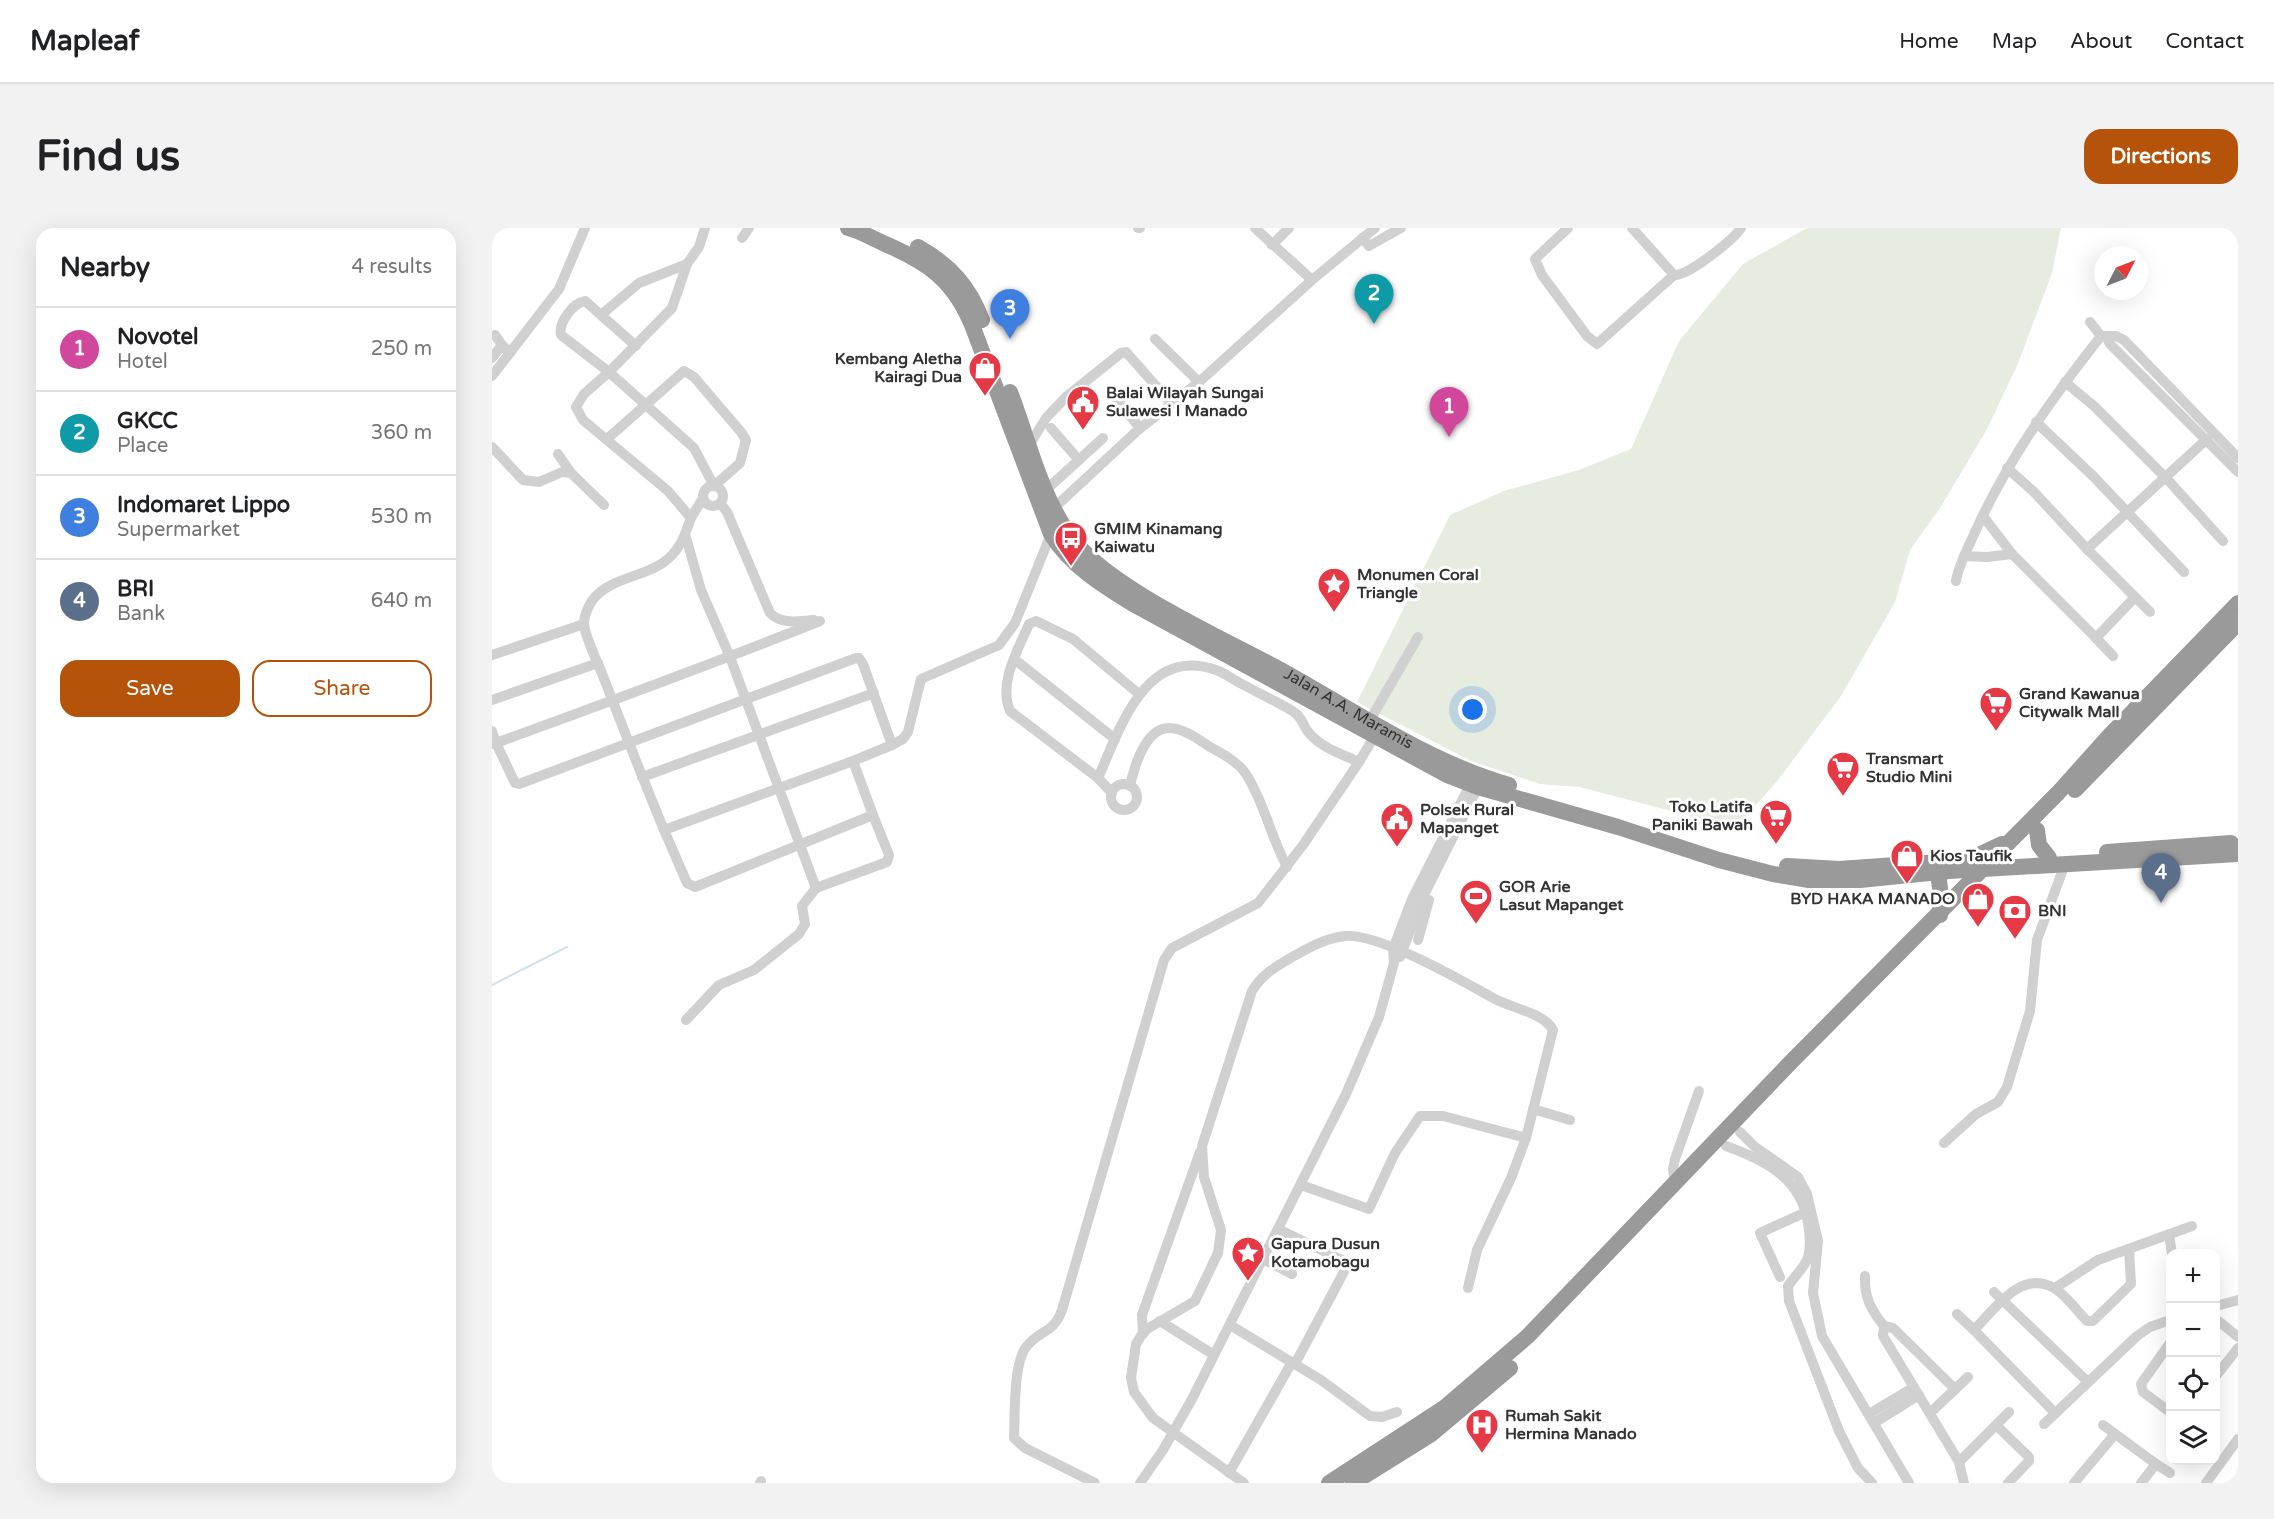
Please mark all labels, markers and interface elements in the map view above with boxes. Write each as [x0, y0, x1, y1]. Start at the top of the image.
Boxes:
text: Mapleaf [30, 24, 139, 58]
text: Home [1899, 29, 1959, 54]
text: Map [1992, 29, 2037, 54]
text: About [2070, 29, 2132, 54]
text: Contact [2165, 29, 2244, 54]
button: Directions [2084, 129, 2238, 184]
text: Find us [36, 131, 180, 182]
north arrow [2094, 246, 2148, 300]
text: Nearby [60, 252, 150, 283]
text: 4 results [352, 255, 432, 279]
pin: 2 [1354, 274, 1394, 324]
pin: 3 [990, 290, 1030, 339]
text: Novotel [117, 324, 199, 350]
text: 1 [73, 337, 86, 361]
text: 250 m [371, 337, 432, 361]
place label: Kembang Aletha Kairagi Dua [835, 349, 962, 387]
text: Hotel [117, 350, 168, 374]
shop icon: Kembang Aletha Kairagi Dua [967, 350, 1003, 397]
place label: Balai Wilayah Sungai Sulawesi I Manado [1106, 383, 1264, 421]
public building icon: Balai Wilayah Sungai Sulawesi I Manado [1065, 384, 1101, 431]
pin: 1 [1430, 388, 1468, 437]
text: GKCC [117, 408, 178, 434]
text: 2 [73, 421, 86, 445]
text: 360 m [371, 421, 432, 445]
text: Place [117, 434, 168, 458]
text: Indomaret Lippo [117, 492, 290, 518]
text: 3 [73, 505, 86, 529]
text: 530 m [371, 505, 432, 529]
text: Supermarket [117, 518, 240, 542]
place label: GMIM Kinamang Kaiwatu [1094, 519, 1223, 557]
bus stop icon: GMIM Kinamang Kaiwatu [1053, 520, 1089, 567]
place label: Monumen Coral Triangle [1356, 565, 1479, 603]
place icon: Monumen Coral Triangle [1316, 566, 1352, 613]
text: BRI [117, 576, 154, 602]
text: 4 [73, 589, 86, 613]
text: 640 m [371, 589, 432, 613]
text: Bank [117, 602, 165, 626]
button: Save [60, 660, 240, 717]
button: Share [252, 660, 432, 717]
street label: Jalan A.A. Maramis [1280, 664, 1417, 754]
place label: Grand Kawanua Citywalk Mall [2019, 684, 2140, 722]
supermarket icon: Grand Kawanua Citywalk Mall [1978, 685, 2014, 732]
your location [1458, 695, 1487, 724]
place label: Transmart Studio Mini [1865, 749, 1952, 787]
supermarket icon: Transmart Studio Mini [1825, 750, 1861, 797]
place label: Toko Latifa Paniki Bawah [1652, 797, 1753, 835]
supermarket icon: Toko Latifa Paniki Bawah [1758, 798, 1794, 845]
place label: Polsek Rural Mapanget [1420, 800, 1514, 838]
public building icon: Polsek Rural Mapanget [1379, 801, 1415, 848]
shop icon: Kios Taufik [1889, 838, 1925, 885]
place label: Kios Taufik [1930, 846, 2013, 866]
pin: 4 [2142, 854, 2180, 903]
place label: GOR Arie Lasut Mapanget [1499, 877, 1624, 915]
sports icon: GOR Arie Lasut Mapanget [1458, 878, 1494, 925]
shop icon: BYD HAKA MANADO [1960, 881, 1996, 928]
place label: BYD HAKA MANADO [1790, 889, 1955, 909]
bank icon: BNI [1997, 893, 2033, 940]
place label: BNI [2038, 901, 2067, 921]
place label: Gapura Dusun Kotamobagu [1271, 1234, 1380, 1272]
place icon: Gapura Dusun Kotamobagu [1230, 1235, 1266, 1282]
map controls [2166, 1249, 2220, 1465]
button: + [2166, 1249, 2220, 1303]
button: − [2166, 1303, 2220, 1357]
button: locate [2166, 1357, 2220, 1411]
place label: Rumah Sakit Hermina Manado [1505, 1406, 1637, 1444]
hospital icon: Rumah Sakit Hermina Manado [1464, 1407, 1500, 1454]
button: layers [2166, 1411, 2220, 1465]

